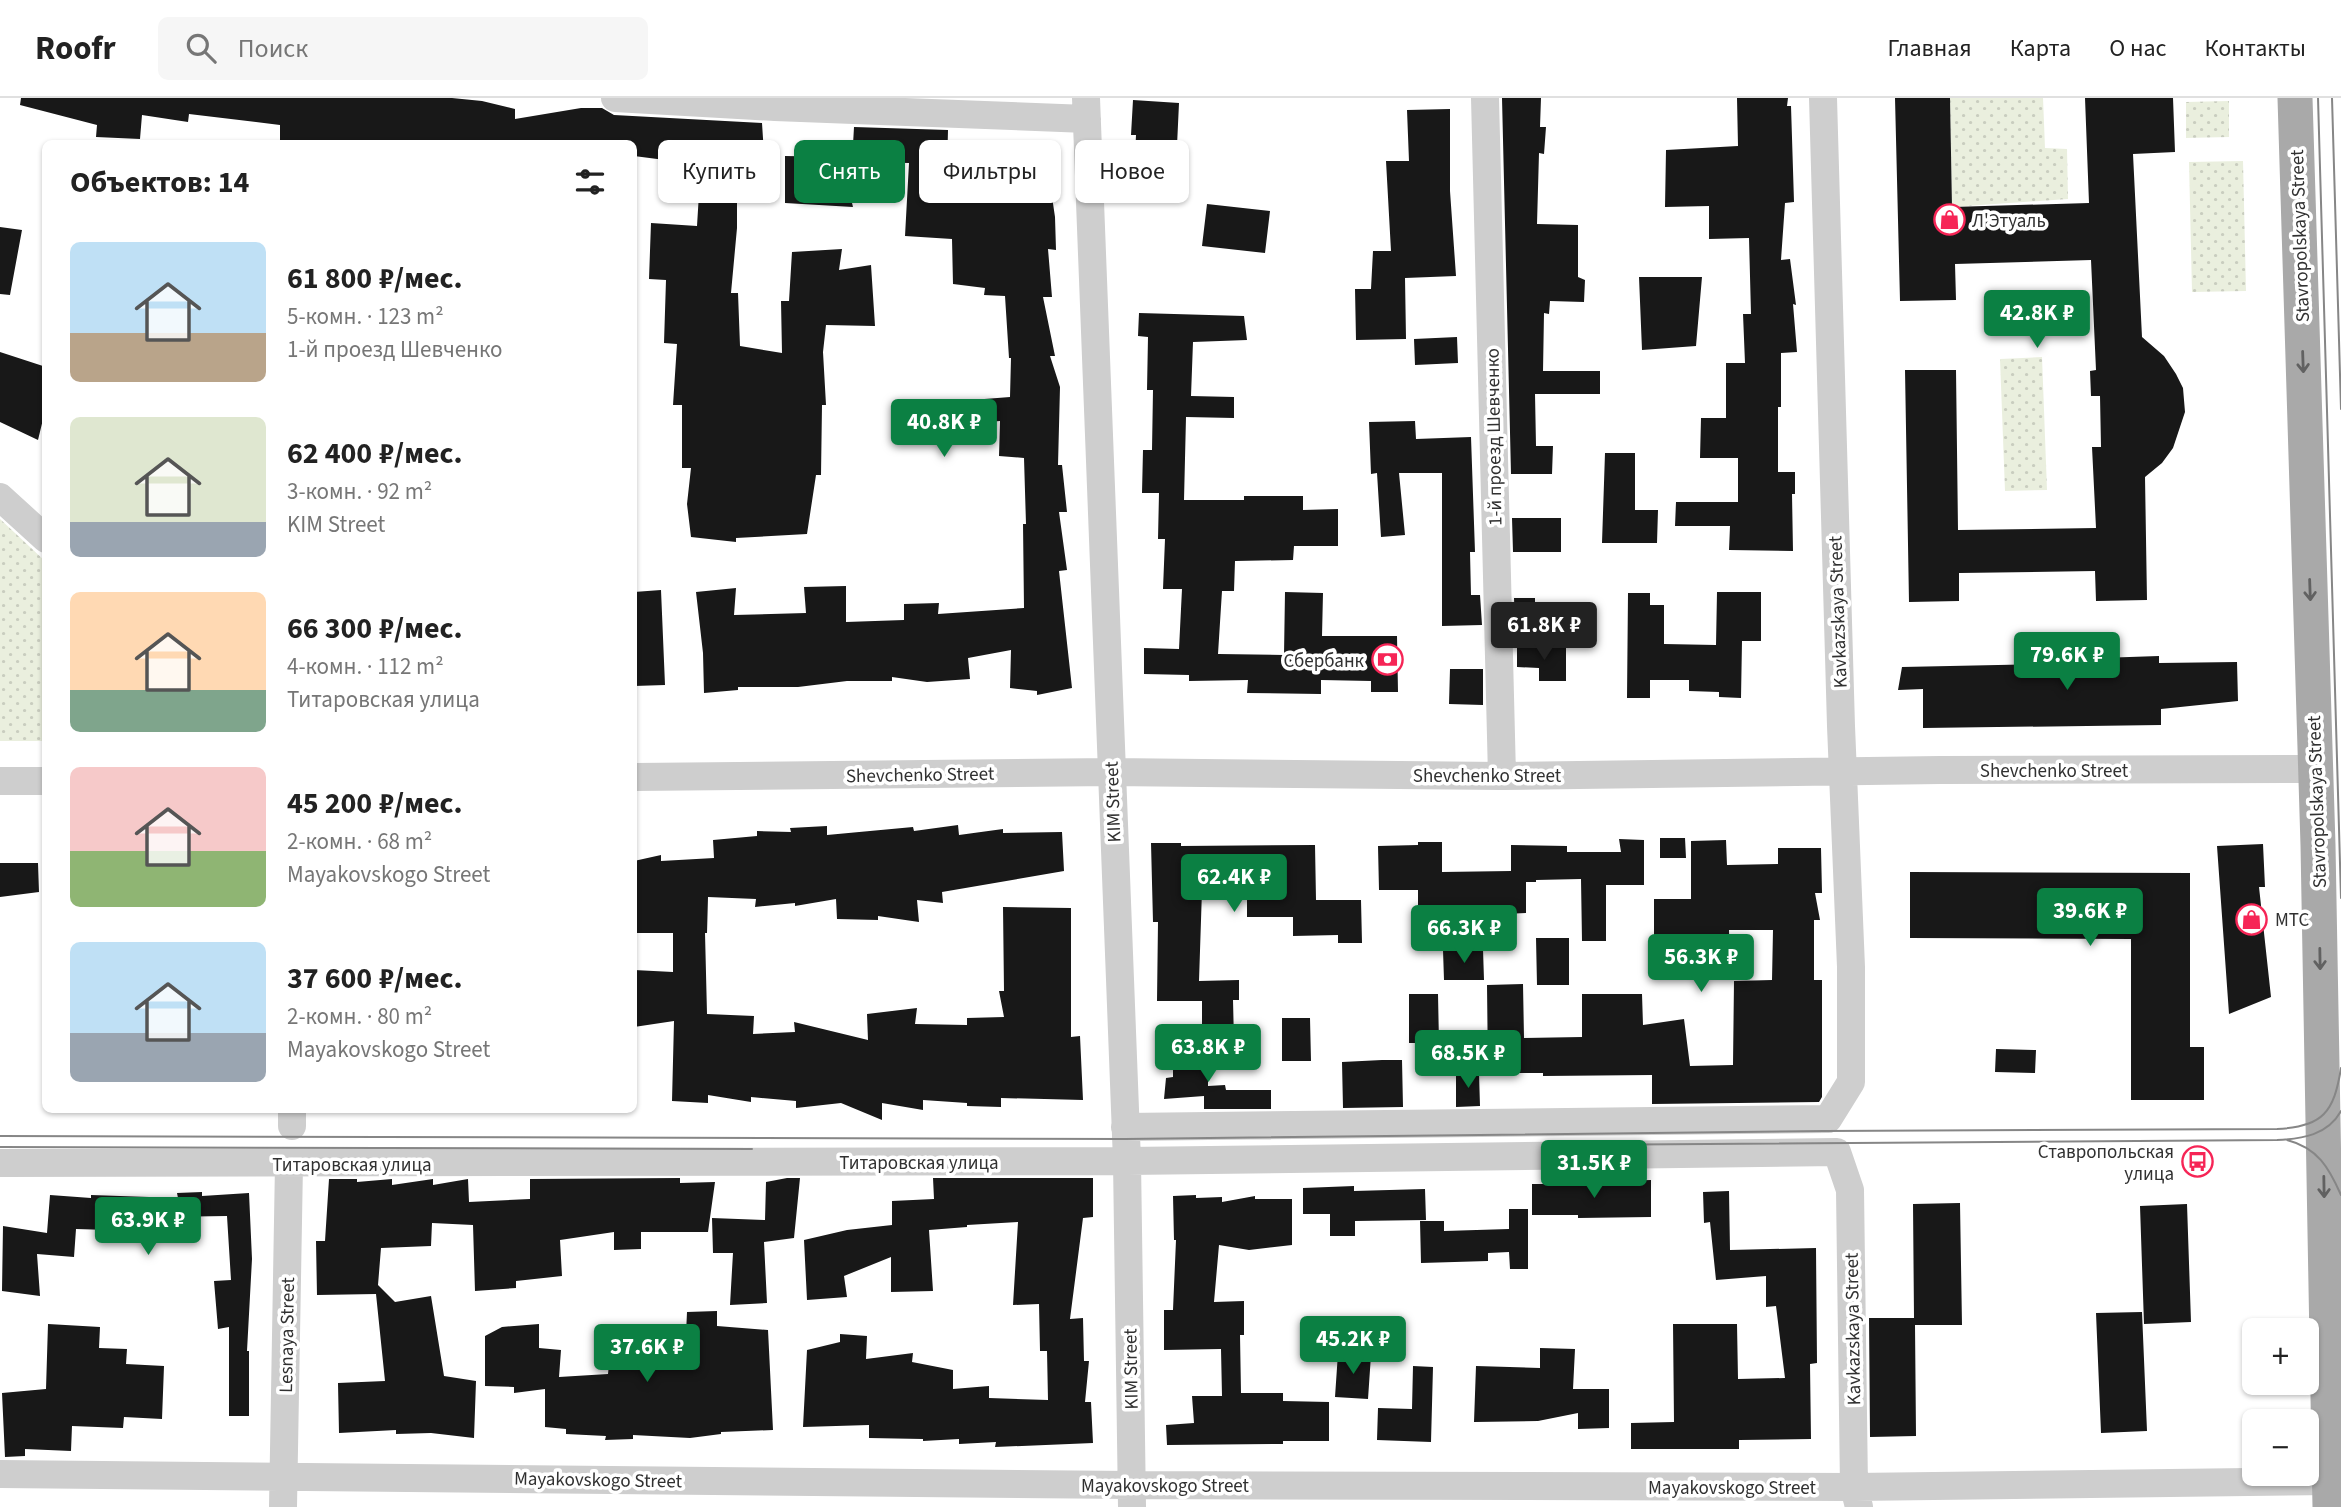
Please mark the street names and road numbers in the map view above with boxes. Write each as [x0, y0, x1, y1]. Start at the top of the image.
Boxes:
street label: Stavropolskaya Street [2284, 149, 2317, 323]
street label: 1-й проезд Шевченко [1479, 348, 1510, 526]
street label: Kavkazskaya Street [1822, 535, 1855, 689]
street label: Stavropolskaya Street [2301, 715, 2334, 889]
street label: Shevchenko Street [1980, 758, 2129, 785]
street label: KIM Street [1099, 760, 1128, 843]
street label: Shevchenko Street [846, 761, 995, 790]
street label: Shevchenko Street [1413, 763, 1562, 790]
street label: Титаровская улица [839, 1150, 999, 1177]
street label: Титаровская улица [272, 1152, 432, 1179]
street label: Kavkazskaya Street [1839, 1252, 1868, 1405]
street label: Lesnaya Street [273, 1276, 302, 1393]
street label: KIM Street [1117, 1328, 1146, 1410]
street label: Mayakovskogo Street [514, 1466, 683, 1495]
street label: Mayakovskogo Street [1081, 1473, 1250, 1500]
street label: Mayakovskogo Street [1648, 1475, 1817, 1502]

